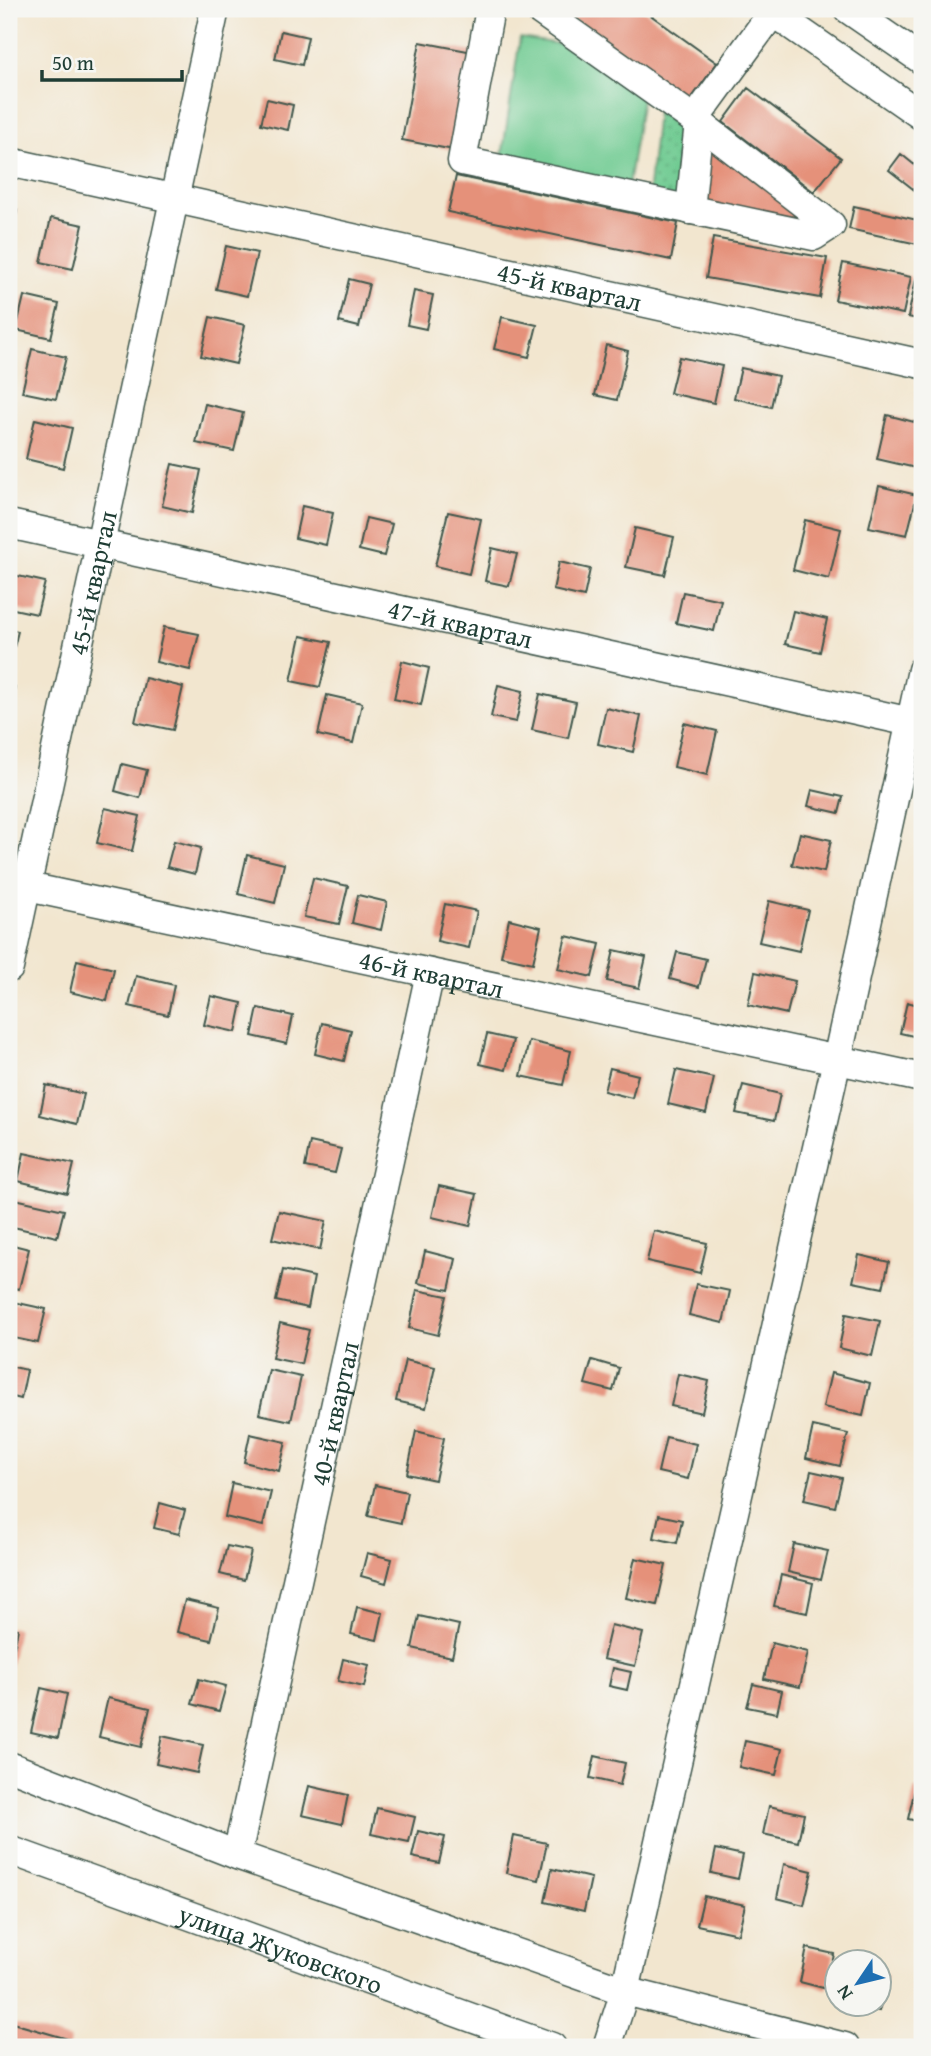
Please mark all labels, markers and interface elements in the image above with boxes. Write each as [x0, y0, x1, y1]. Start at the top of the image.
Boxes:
scale bar [42, 38, 182, 82]
text: 50 m [52, 47, 94, 78]
street label: 45-й квартал [493, 251, 646, 321]
street label: 45-й квартал [57, 507, 126, 659]
street label: 47-й квартал [384, 588, 536, 658]
street label: 46-й квартал [355, 939, 508, 1008]
street label: 40-й квартал [299, 1337, 368, 1490]
street label: улица Жуковского [172, 1893, 388, 2003]
north arrow [822, 1948, 892, 2018]
text: N [829, 1979, 859, 2006]

